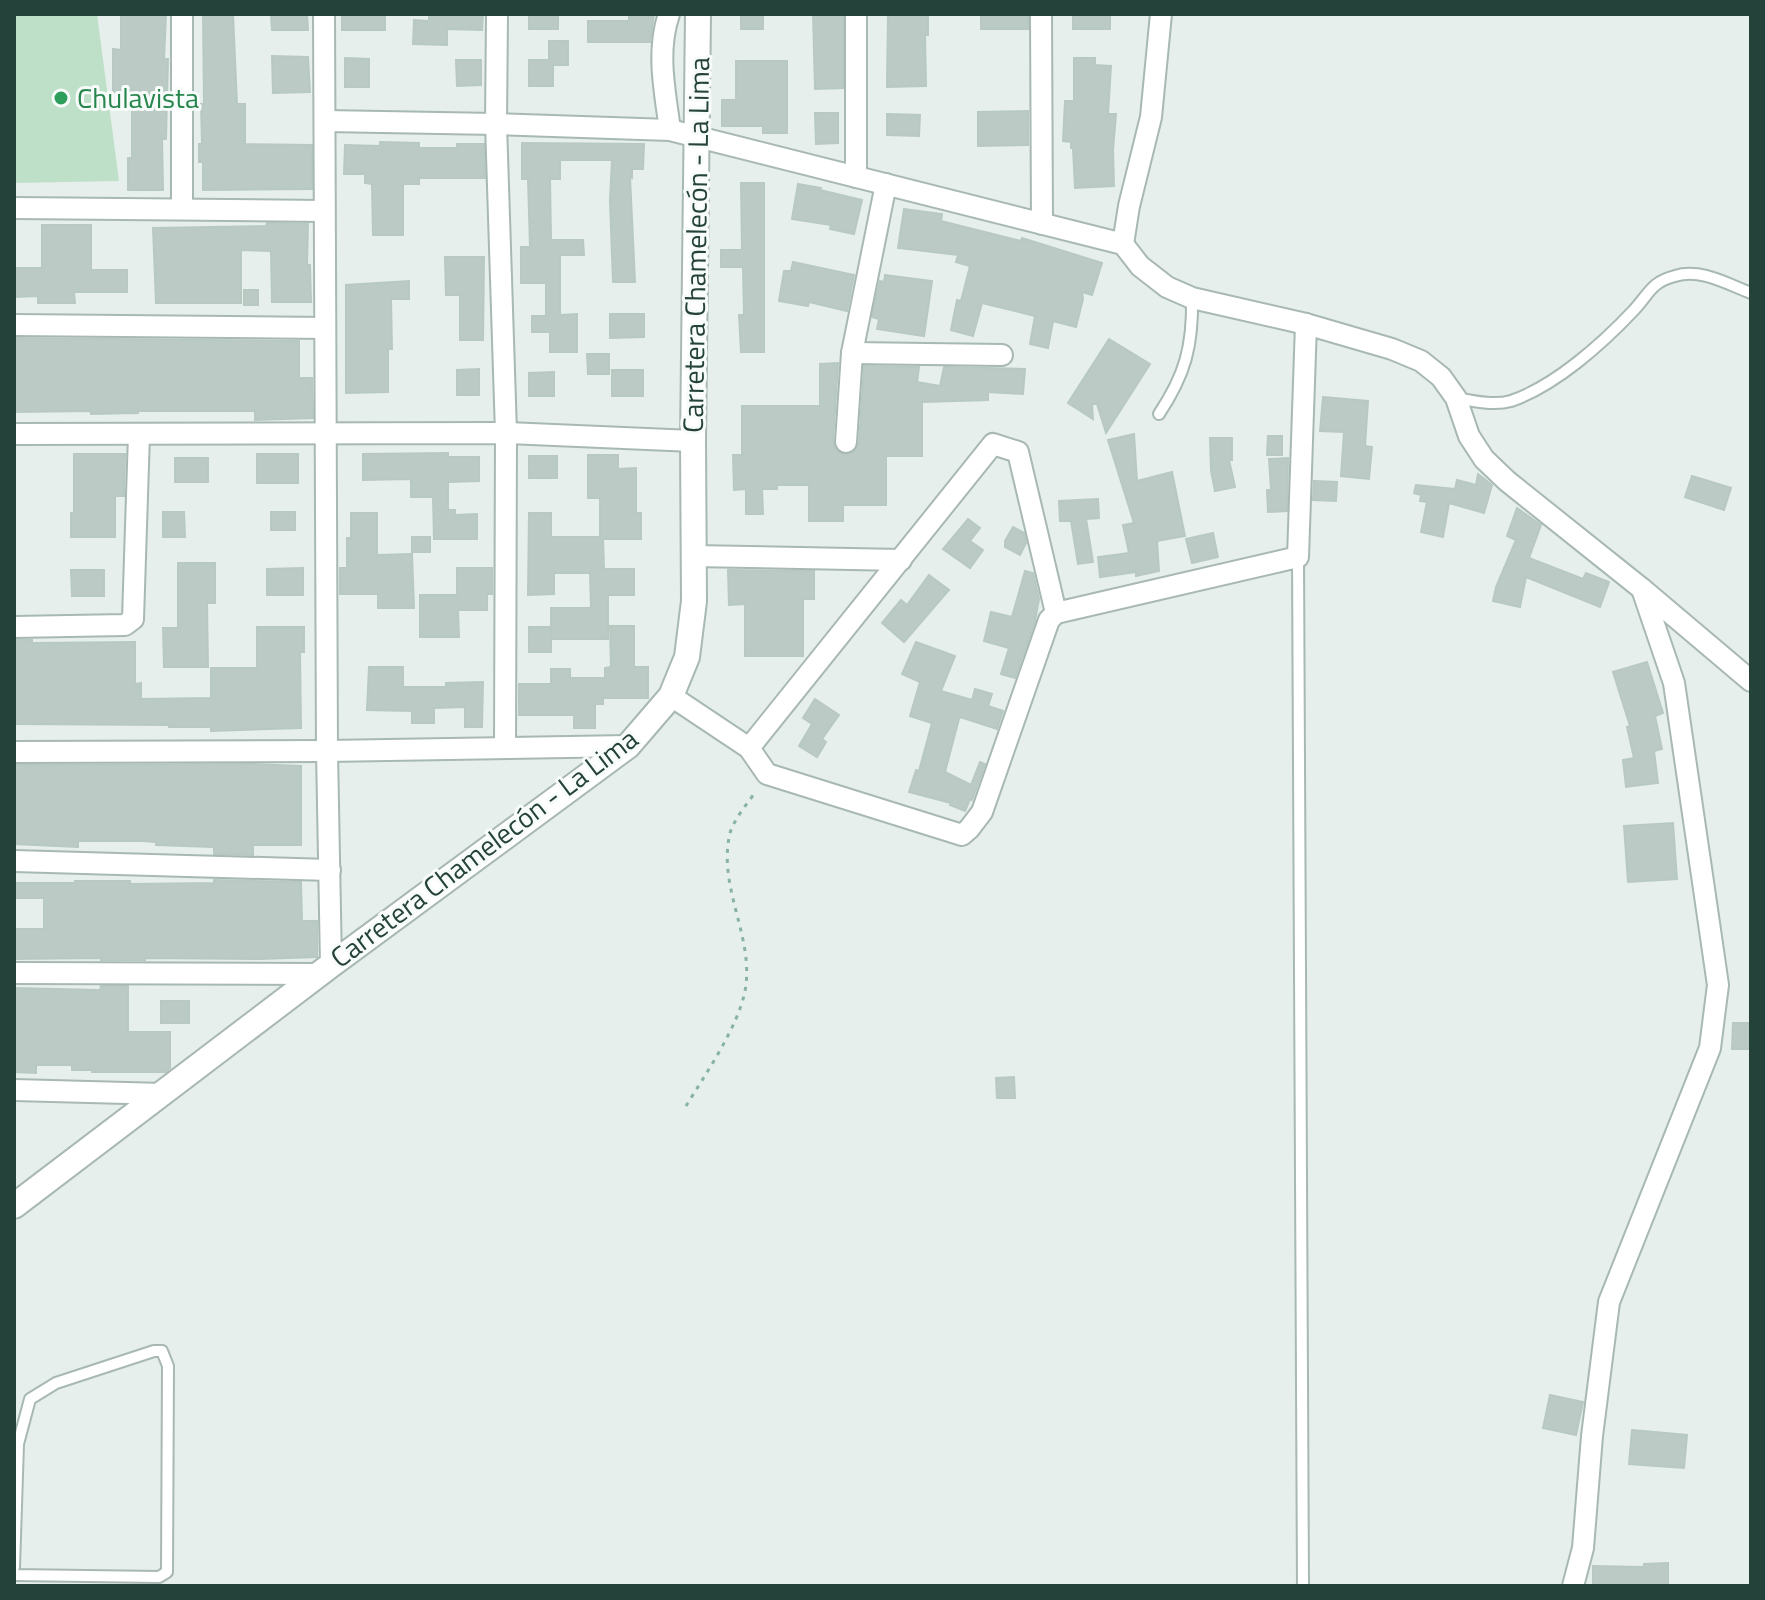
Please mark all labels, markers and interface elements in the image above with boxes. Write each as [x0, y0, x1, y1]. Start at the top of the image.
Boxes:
street label: Carretera Chamelecón - La Lima [671, 57, 720, 433]
place label: Chulavista [77, 76, 199, 119]
marker: Chulavista [52, 89, 70, 107]
street label: Carretera Chamelecón - La Lima [321, 717, 647, 978]

